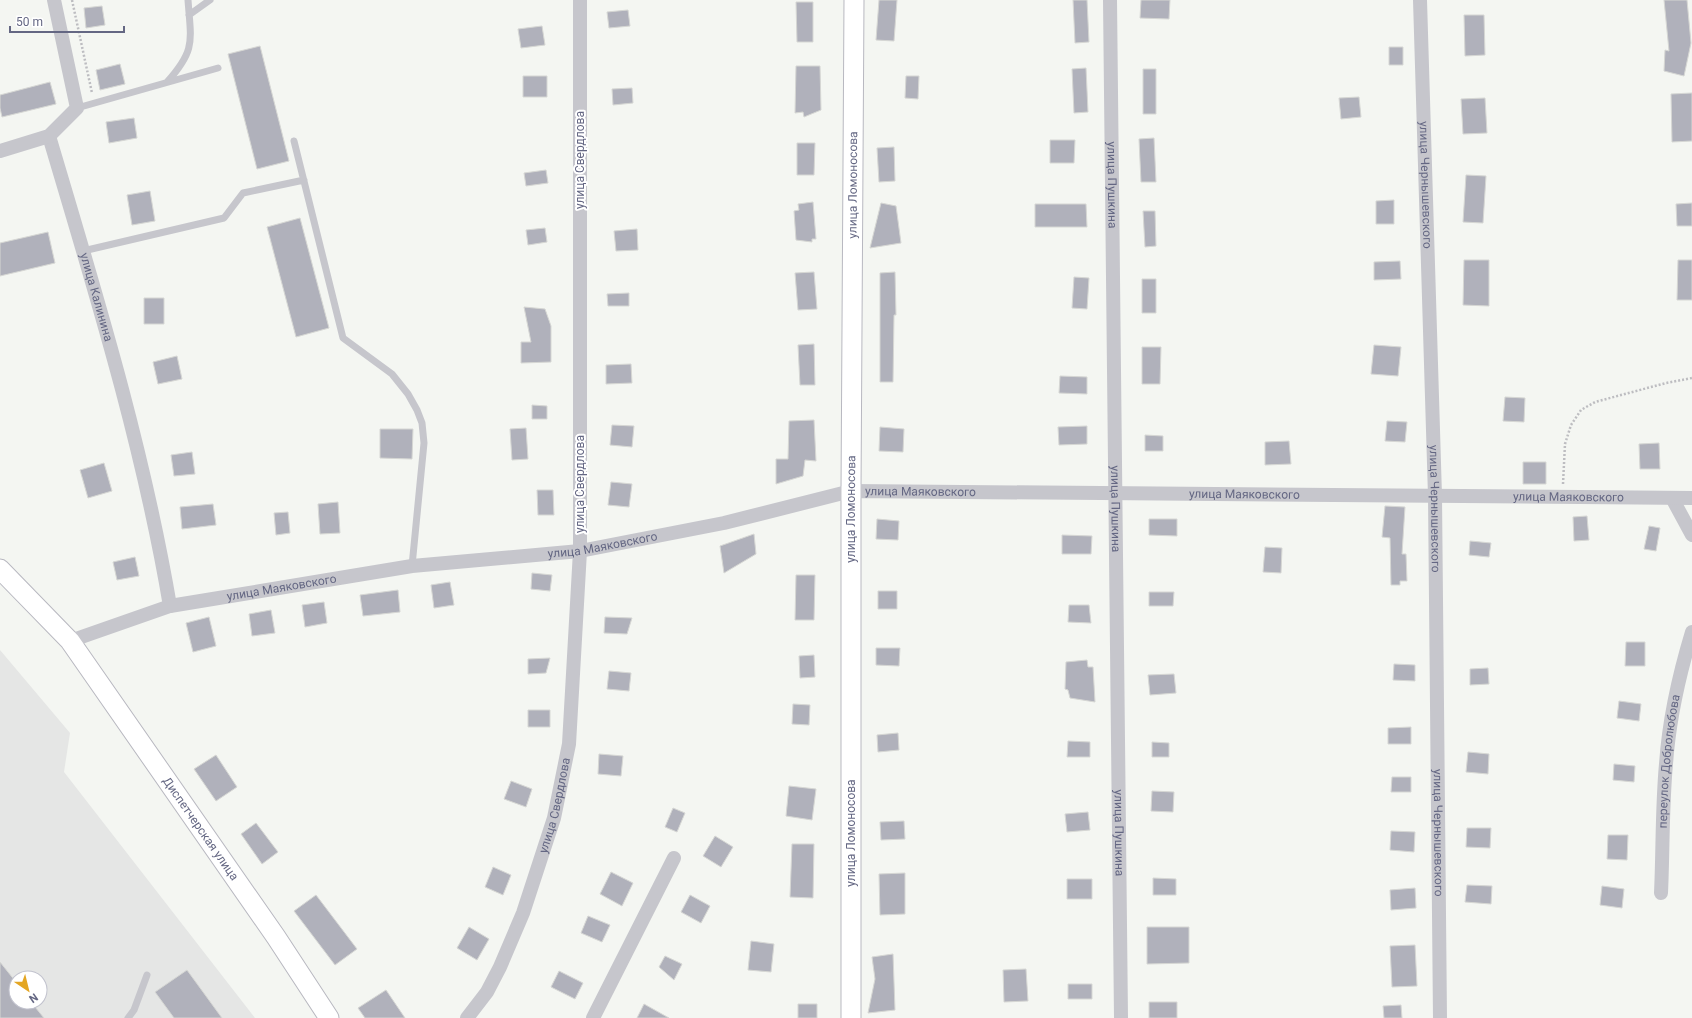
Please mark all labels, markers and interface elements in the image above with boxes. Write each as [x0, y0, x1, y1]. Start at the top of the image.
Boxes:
scale bar [10, 8, 124, 34]
text: 50 m [16, 15, 43, 29]
street label: улица Свердлова [573, 111, 587, 209]
street label: улица Чернышевского [1417, 121, 1435, 249]
street label: улица Ломоносова [846, 131, 860, 239]
street label: улица Пушкина [1105, 142, 1119, 228]
street label: улица Калинина [77, 251, 116, 343]
street label: улица Свердлова [573, 435, 587, 533]
street label: улица Чернышевского [1426, 445, 1443, 573]
street label: улица Ломоносова [844, 455, 858, 563]
street label: улица Пушкина [1108, 465, 1123, 552]
street label: улица Маяковского [865, 484, 976, 499]
street label: улица Маяковского [1189, 487, 1300, 502]
street label: улица Маяковского [1513, 490, 1624, 504]
street label: улица Маяковского [547, 529, 659, 561]
street label: улица Маяковского [226, 572, 338, 604]
street label: переулок Добролюбова [1656, 693, 1683, 829]
street label: улица Свердлова [536, 756, 573, 855]
street label: улица Чернышевского [1431, 769, 1446, 897]
street label: Диспетчерская улица [160, 774, 241, 883]
street label: улица Ломоносова [844, 779, 858, 887]
street label: улица Пушкина [1112, 789, 1126, 876]
north arrow [8, 970, 48, 1010]
text: N [26, 990, 40, 1005]

